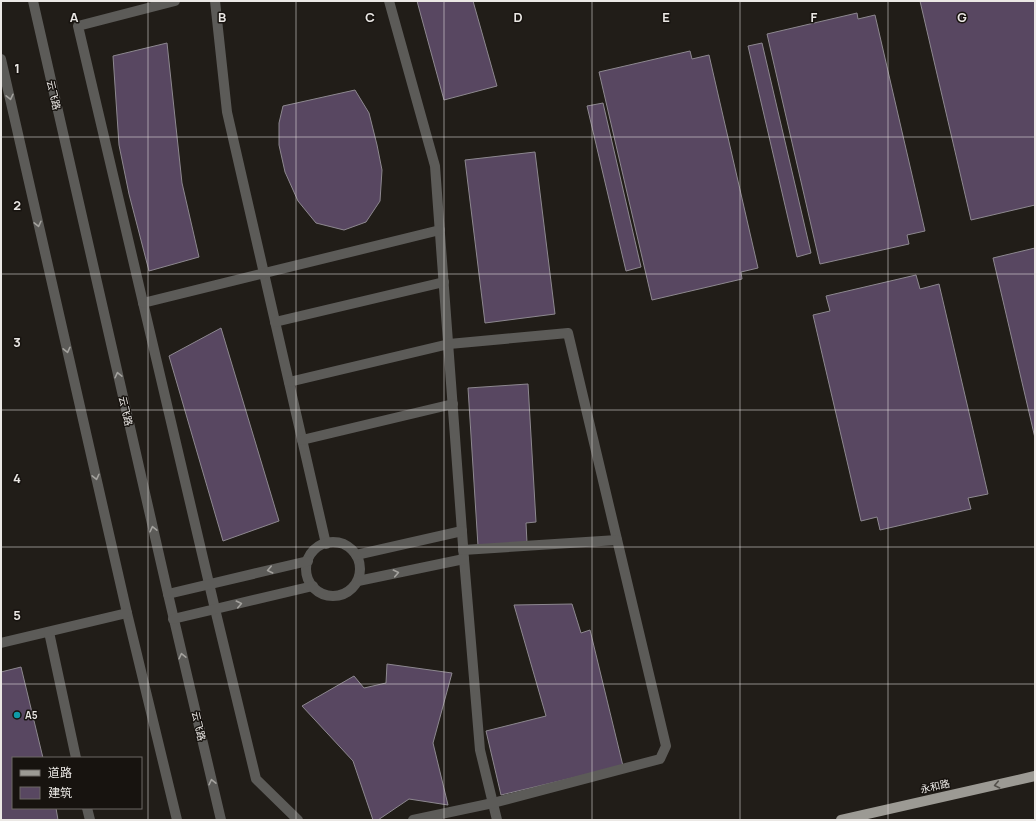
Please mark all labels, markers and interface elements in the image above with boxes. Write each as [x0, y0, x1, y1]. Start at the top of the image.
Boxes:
text: A [70, 8, 79, 26]
text: B [218, 8, 226, 26]
text: C [365, 8, 375, 26]
text: D [513, 8, 523, 26]
text: E [662, 8, 670, 26]
text: F [811, 8, 818, 26]
text: G [957, 8, 967, 26]
text: 1 [14, 59, 20, 77]
street label: 云飞路 [44, 79, 64, 111]
one-way arrow [5, 94, 13, 100]
text: 2 [13, 196, 21, 214]
one-way arrow [34, 220, 42, 227]
text: 3 [13, 333, 21, 351]
one-way arrow [63, 347, 71, 354]
one-way arrow [114, 372, 122, 378]
street label: 云飞路 [116, 395, 136, 427]
text: 4 [13, 469, 21, 487]
one-way arrow [92, 474, 100, 480]
one-way arrow [149, 526, 157, 532]
one-way arrow [267, 565, 274, 574]
one-way arrow [393, 570, 399, 578]
one-way arrow [236, 600, 242, 608]
text: 5 [13, 606, 21, 624]
one-way arrow [179, 652, 187, 659]
place label: A5 [25, 708, 38, 722]
marker: A5 [12, 710, 22, 720]
street label: 云飞路 [189, 710, 209, 742]
legend [12, 757, 142, 809]
text: 道路 [48, 764, 72, 781]
street label: 永和路 [919, 776, 951, 796]
one-way arrow [209, 779, 217, 785]
one-way arrow [994, 780, 1000, 788]
text: 建筑 [48, 784, 72, 801]

